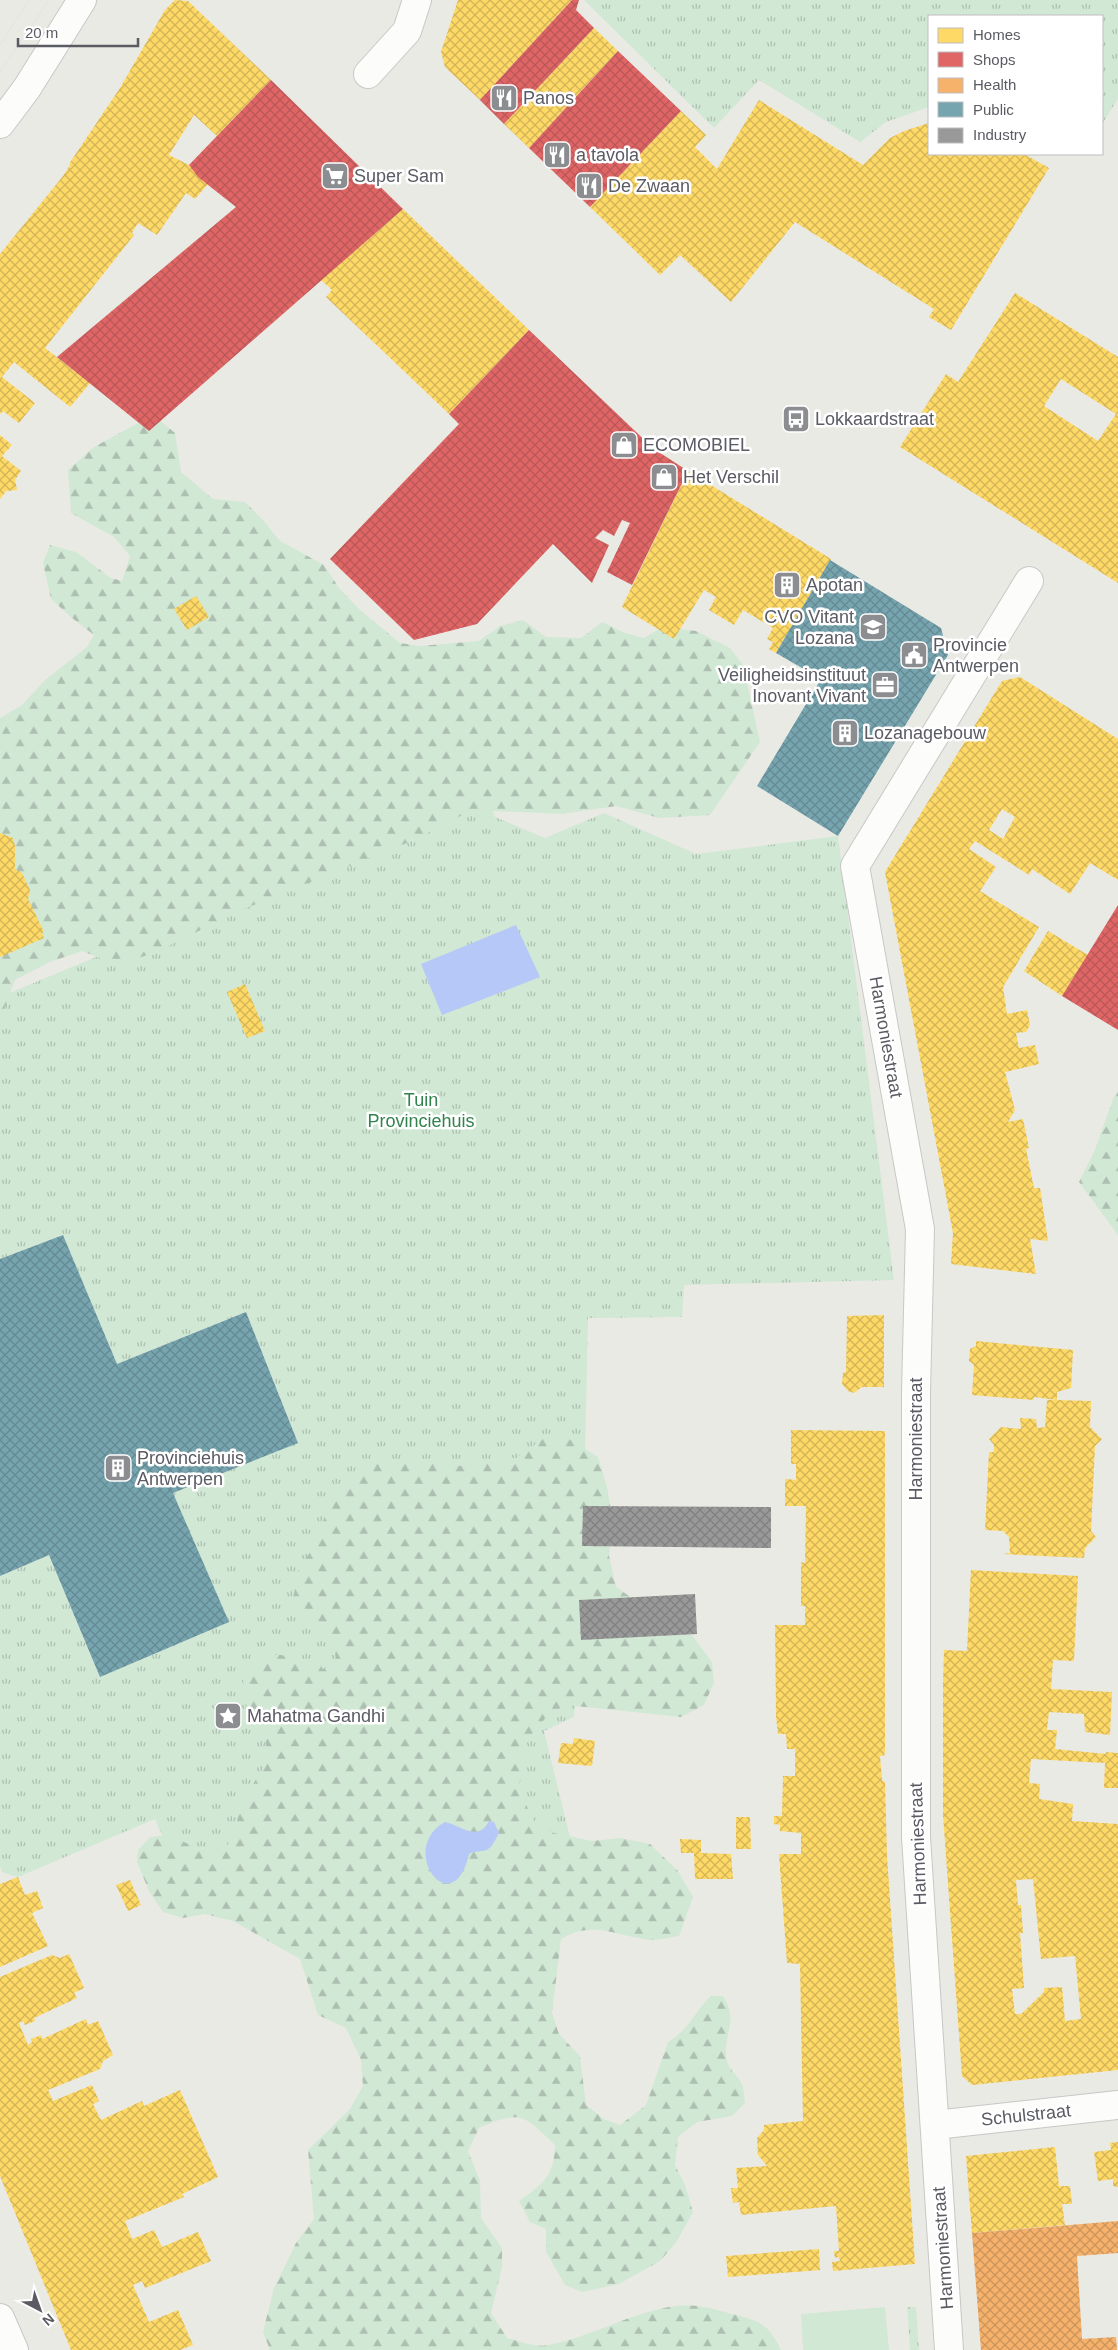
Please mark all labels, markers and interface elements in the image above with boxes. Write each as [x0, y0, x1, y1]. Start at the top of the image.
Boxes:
scale bar [18, 15, 138, 47]
legend [928, 15, 1103, 155]
text: 20 m [25, 24, 58, 41]
text: Homes [973, 26, 1021, 43]
text: Shops [973, 51, 1016, 68]
text: Health [973, 76, 1016, 93]
restaurant icon: Panos [489, 83, 519, 113]
place label: Panos [523, 88, 574, 108]
text: Public [973, 101, 1014, 118]
text: Industry [973, 126, 1027, 143]
restaurant icon: a tavola [542, 140, 572, 170]
place label: a tavola [576, 145, 640, 165]
supermarket icon: Super Sam [320, 161, 350, 191]
place label: Super Sam [354, 166, 444, 186]
restaurant icon: De Zwaan [574, 171, 604, 201]
place label: De Zwaan [608, 176, 690, 196]
bus stop icon: Lokkaardstraat [781, 404, 811, 434]
place label: Lokkaardstraat [815, 409, 934, 429]
shop icon: ECOMOBIEL [609, 430, 639, 460]
place label: ECOMOBIEL [643, 435, 750, 455]
shop icon: Het Verschil [649, 462, 679, 492]
place label: Het Verschil [683, 467, 779, 487]
building icon: Apotan [772, 570, 802, 600]
place label: Apotan [806, 575, 863, 595]
place label: CVO Vitant Lozana [764, 607, 855, 648]
school or university icon: CVO Vitant Lozana [858, 612, 888, 642]
place label: Provincie Antwerpen [933, 635, 1019, 676]
public building icon: Provincie Antwerpen [899, 640, 929, 670]
place label: Veiligheidsinstituut Inovant Vivant [718, 665, 866, 706]
office icon: Veiligheidsinstituut Inovant Vivant [870, 670, 900, 700]
building icon: Lozanagebouw [830, 718, 860, 748]
place label: Lozanagebouw [864, 723, 987, 743]
street label: Harmoniestraat [865, 975, 907, 1099]
park label: Tuin Provinciehuis [367, 1090, 475, 1131]
street label: Harmoniestraat [906, 1377, 926, 1501]
place label: Provinciehuis Antwerpen [137, 1448, 244, 1489]
building icon: Provinciehuis Antwerpen [103, 1453, 133, 1483]
place icon: Mahatma Gandhi [213, 1701, 243, 1731]
place label: Mahatma Gandhi [247, 1706, 385, 1726]
street label: Harmoniestraat [906, 1782, 930, 1906]
street label: Schulstraat [980, 2100, 1072, 2130]
street label: Harmoniestraat [929, 2186, 957, 2310]
north arrow [15, 2285, 65, 2335]
text: N [39, 2310, 58, 2329]

